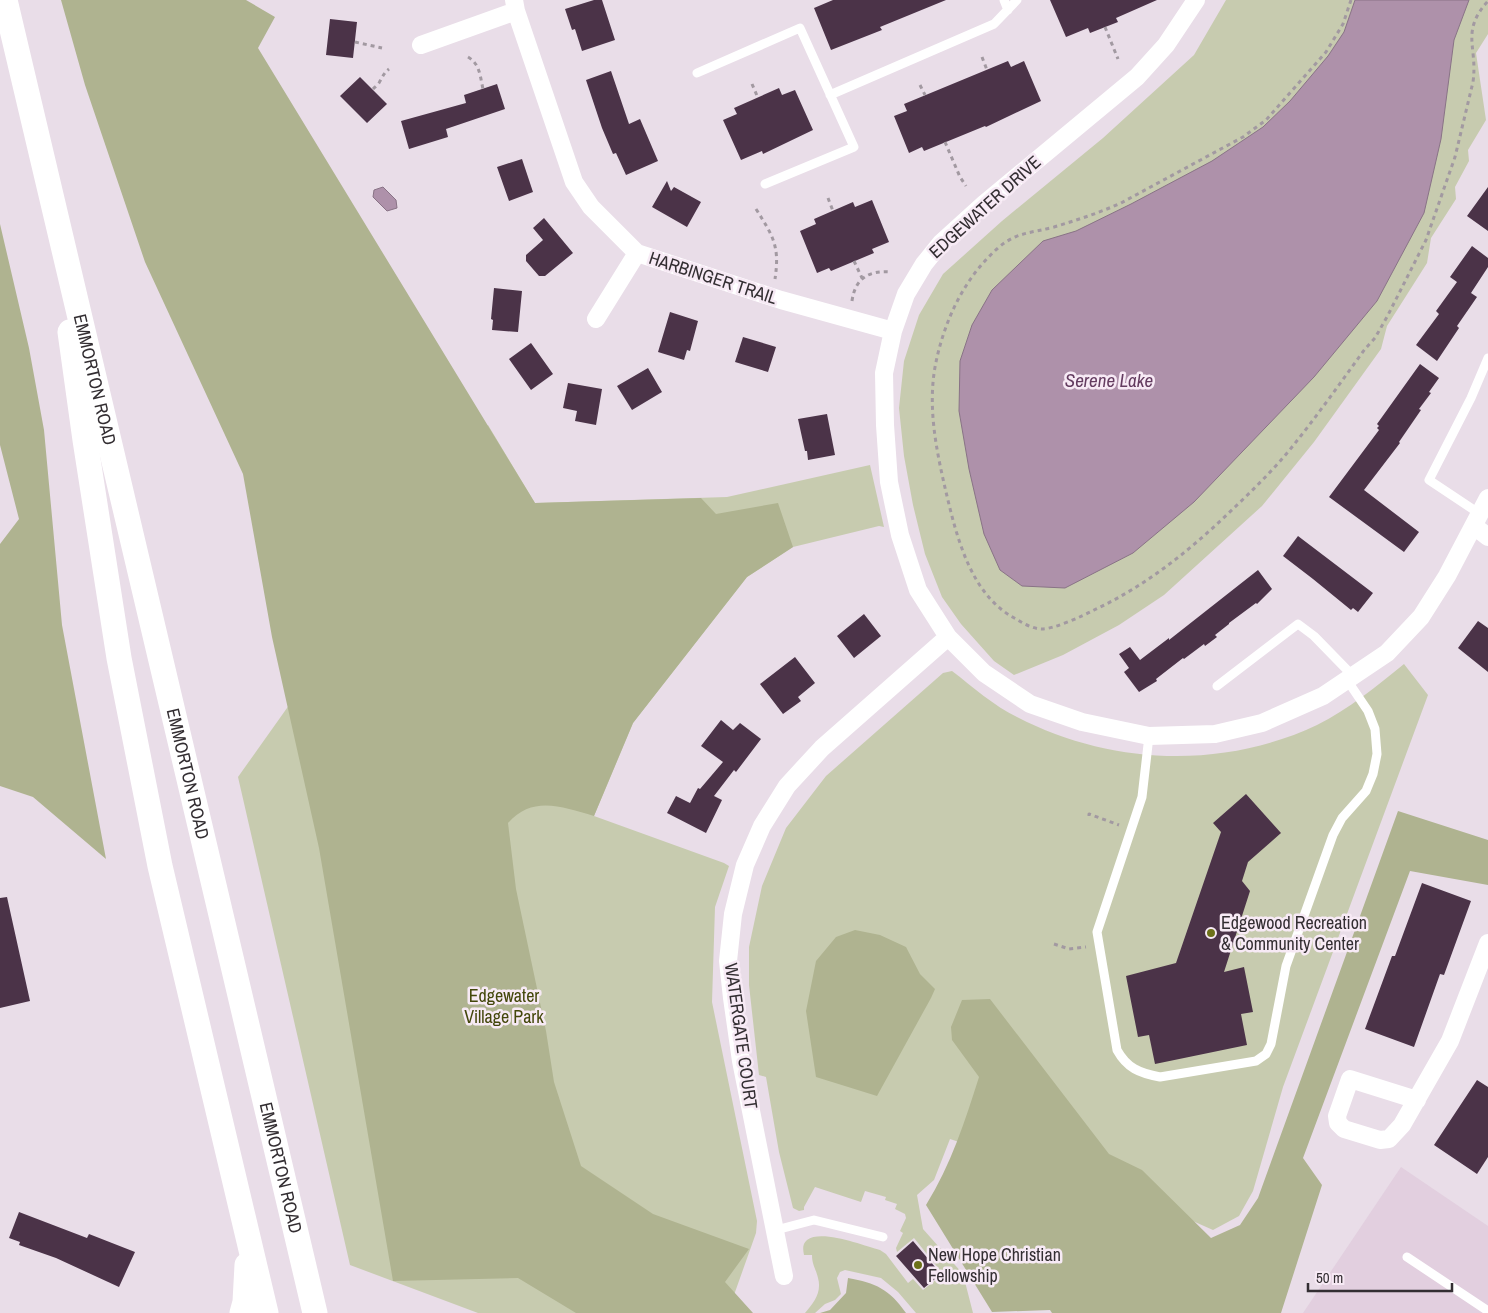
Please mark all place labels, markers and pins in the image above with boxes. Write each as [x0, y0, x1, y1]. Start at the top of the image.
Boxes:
place label: Edgewood Recreation & Community Center [1221, 910, 1367, 956]
marker: Edgewood Recreation & Community Center [1205, 927, 1217, 939]
place label: New Hope Christian Fellowship [928, 1242, 1061, 1288]
marker: New Hope Christian Fellowship [912, 1259, 924, 1271]

